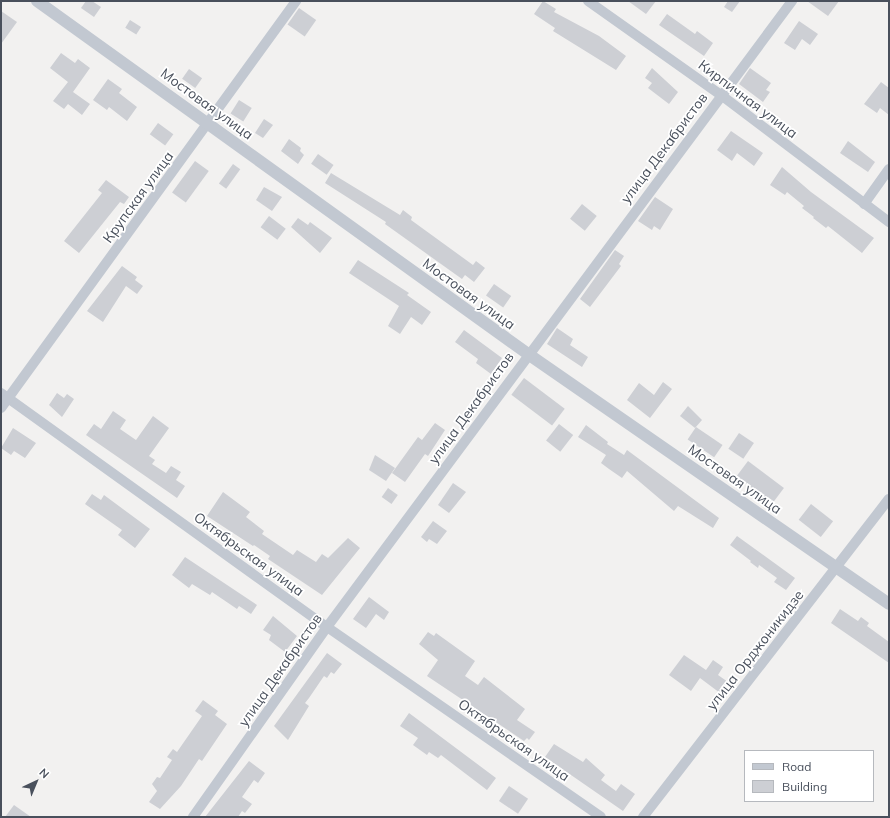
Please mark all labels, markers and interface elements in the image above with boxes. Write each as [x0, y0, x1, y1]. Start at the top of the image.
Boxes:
street label: Кирпичная улица [695, 56, 801, 142]
street label: Мостовая улица [157, 65, 257, 143]
street label: улица Декабристов [617, 89, 711, 207]
street label: Крупская улица [99, 148, 177, 246]
street label: Мостовая улица [419, 255, 519, 333]
street label: улица Декабристов [425, 349, 517, 467]
street label: Мостовая улица [685, 441, 785, 517]
street label: Октябрьская улица [191, 508, 307, 600]
street label: улица Орджоникидзе [703, 587, 807, 713]
street label: улица Декабристов [235, 610, 325, 730]
street label: Октябрьская улица [455, 695, 573, 785]
legend [744, 750, 874, 802]
text: Road [782, 759, 811, 774]
north arrow [16, 762, 56, 802]
text: N [36, 765, 52, 781]
text: Building [782, 779, 827, 794]

